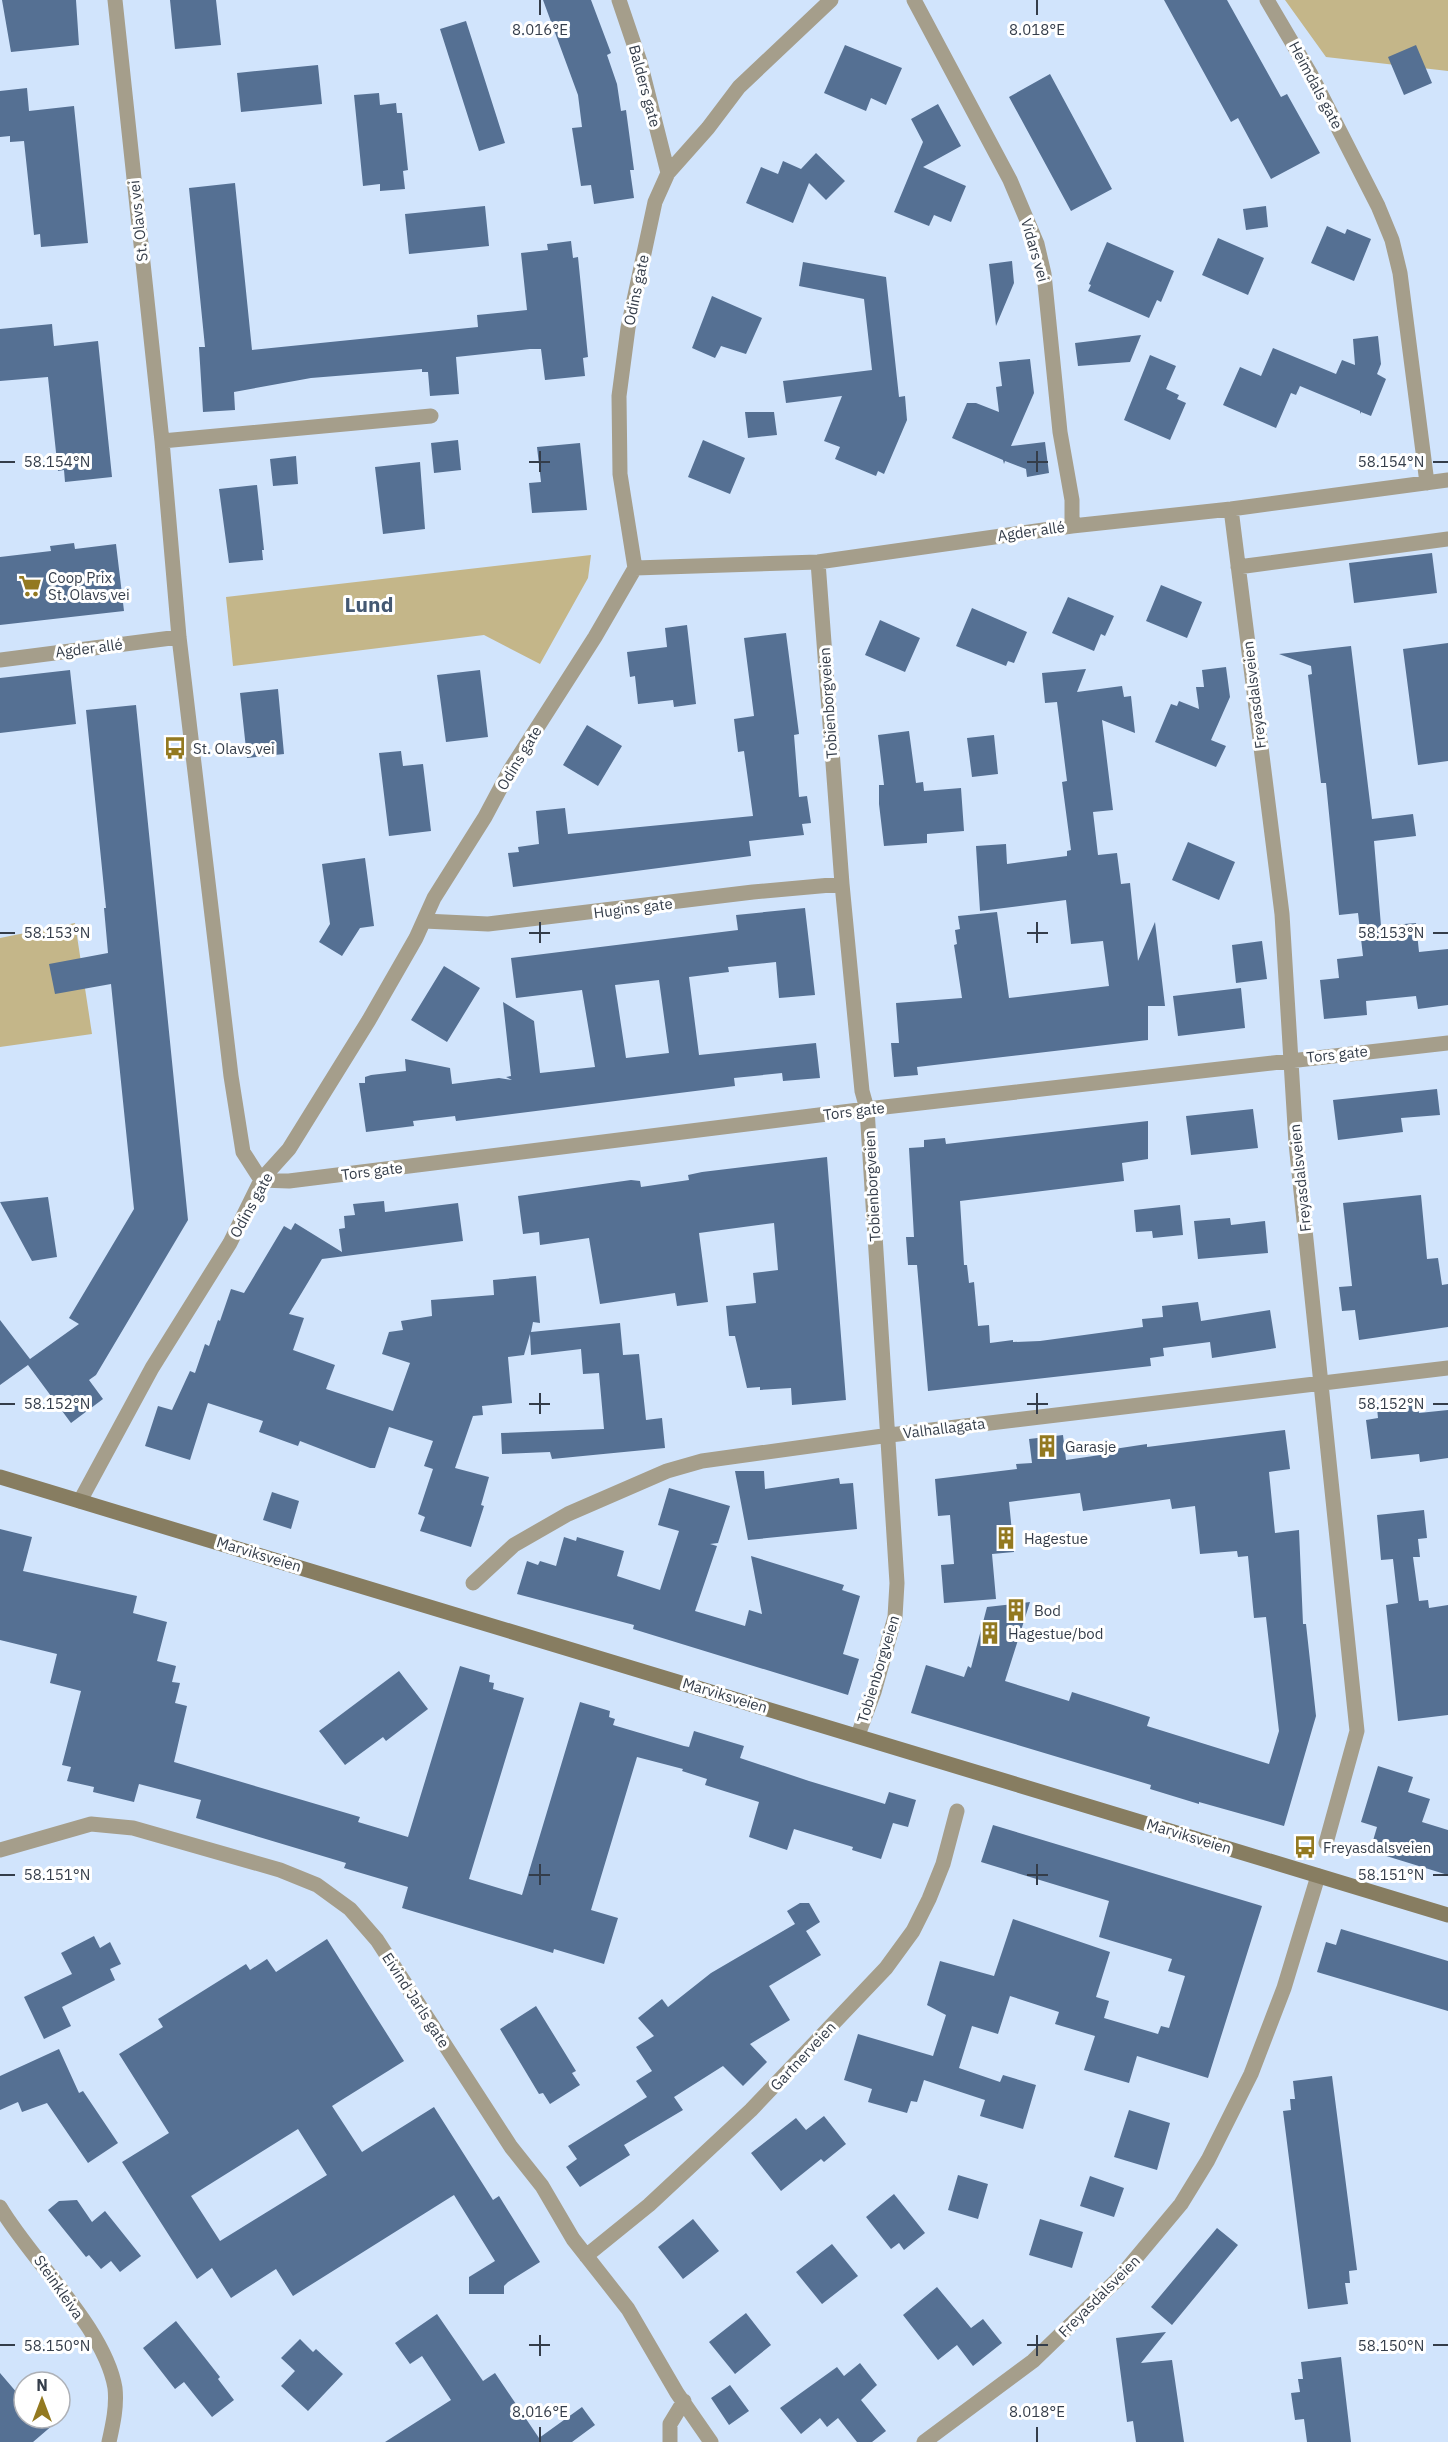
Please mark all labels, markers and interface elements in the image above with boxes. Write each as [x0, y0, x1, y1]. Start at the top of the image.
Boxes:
text: 8.016°E [512, 20, 568, 39]
text: 8.018°E [1009, 20, 1065, 39]
street label: Heimdals gate [1285, 38, 1347, 132]
street label: Balders gate [625, 43, 665, 129]
street label: St. Olavs vei [124, 179, 152, 263]
street label: Vidars vei [1017, 216, 1053, 284]
street label: Odins gate [619, 253, 653, 327]
text: 58.154°N [24, 452, 90, 471]
text: 58.154°N [1358, 452, 1424, 471]
street label: Agder allé [996, 517, 1066, 545]
place label: Coop Prix St. Olavs vei [48, 568, 130, 604]
supermarket icon: Coop Prix St. Olavs vei [17, 573, 43, 599]
district label: Lund [345, 590, 393, 618]
street label: Agder allé [54, 634, 124, 662]
street label: Freyasdalsveien [1238, 640, 1270, 750]
street label: Tobienborgveien [815, 647, 841, 759]
street label: Odins gate [492, 722, 546, 794]
bus stop icon: St. Olavs vei [162, 735, 188, 761]
place label: St. Olavs vei [193, 739, 275, 758]
street label: Hugins gate [592, 894, 674, 922]
text: 58.153°N [24, 923, 90, 942]
text: 58.153°N [1358, 923, 1424, 942]
street label: Tors gate [1305, 1041, 1369, 1067]
street label: Tors gate [822, 1098, 886, 1124]
street label: Freyasdalsveien [1285, 1123, 1315, 1233]
street label: Tobienborgveien [860, 1130, 884, 1242]
street label: Tors gate [340, 1158, 404, 1184]
street label: Odins gate [225, 1169, 277, 1241]
text: 58.152°N [24, 1394, 90, 1413]
text: 58.152°N [1358, 1394, 1424, 1413]
street label: Valhallagata [902, 1414, 986, 1442]
building icon: Garasje [1034, 1433, 1060, 1459]
place label: Garasje [1065, 1437, 1116, 1456]
building icon: Hagestue [993, 1525, 1019, 1551]
place label: Hagestue [1024, 1529, 1088, 1548]
street label: Marviksveien [214, 1532, 304, 1576]
building icon: Bod [1003, 1597, 1029, 1623]
place label: Bod [1034, 1601, 1061, 1620]
street label: Tobienborgveien [853, 1613, 903, 1725]
building icon: Hagestue/bod [977, 1620, 1003, 1646]
place label: Hagestue/bod [1008, 1624, 1103, 1643]
street label: Marviksveien [680, 1673, 770, 1717]
street label: Marviksveien [1144, 1814, 1234, 1858]
bus stop icon: Freyasdalsveien [1292, 1834, 1318, 1860]
place label: Freyasdalsveien [1323, 1838, 1431, 1857]
text: 58.151°N [24, 1865, 90, 1884]
text: 58.151°N [1358, 1865, 1424, 1884]
street label: Eivind Jarls gate [378, 1949, 454, 2051]
street label: Gartnerveien [766, 2017, 840, 2095]
street label: Steinkleiva [30, 2251, 88, 2323]
street label: Freyasdalsveien [1054, 2251, 1144, 2341]
text: 58.150°N [24, 2336, 90, 2355]
text: 58.150°N [1358, 2336, 1424, 2355]
north arrow [12, 2370, 72, 2430]
text: N [36, 2375, 48, 2395]
text: 8.016°E [512, 2402, 568, 2421]
text: 8.018°E [1009, 2402, 1065, 2421]

